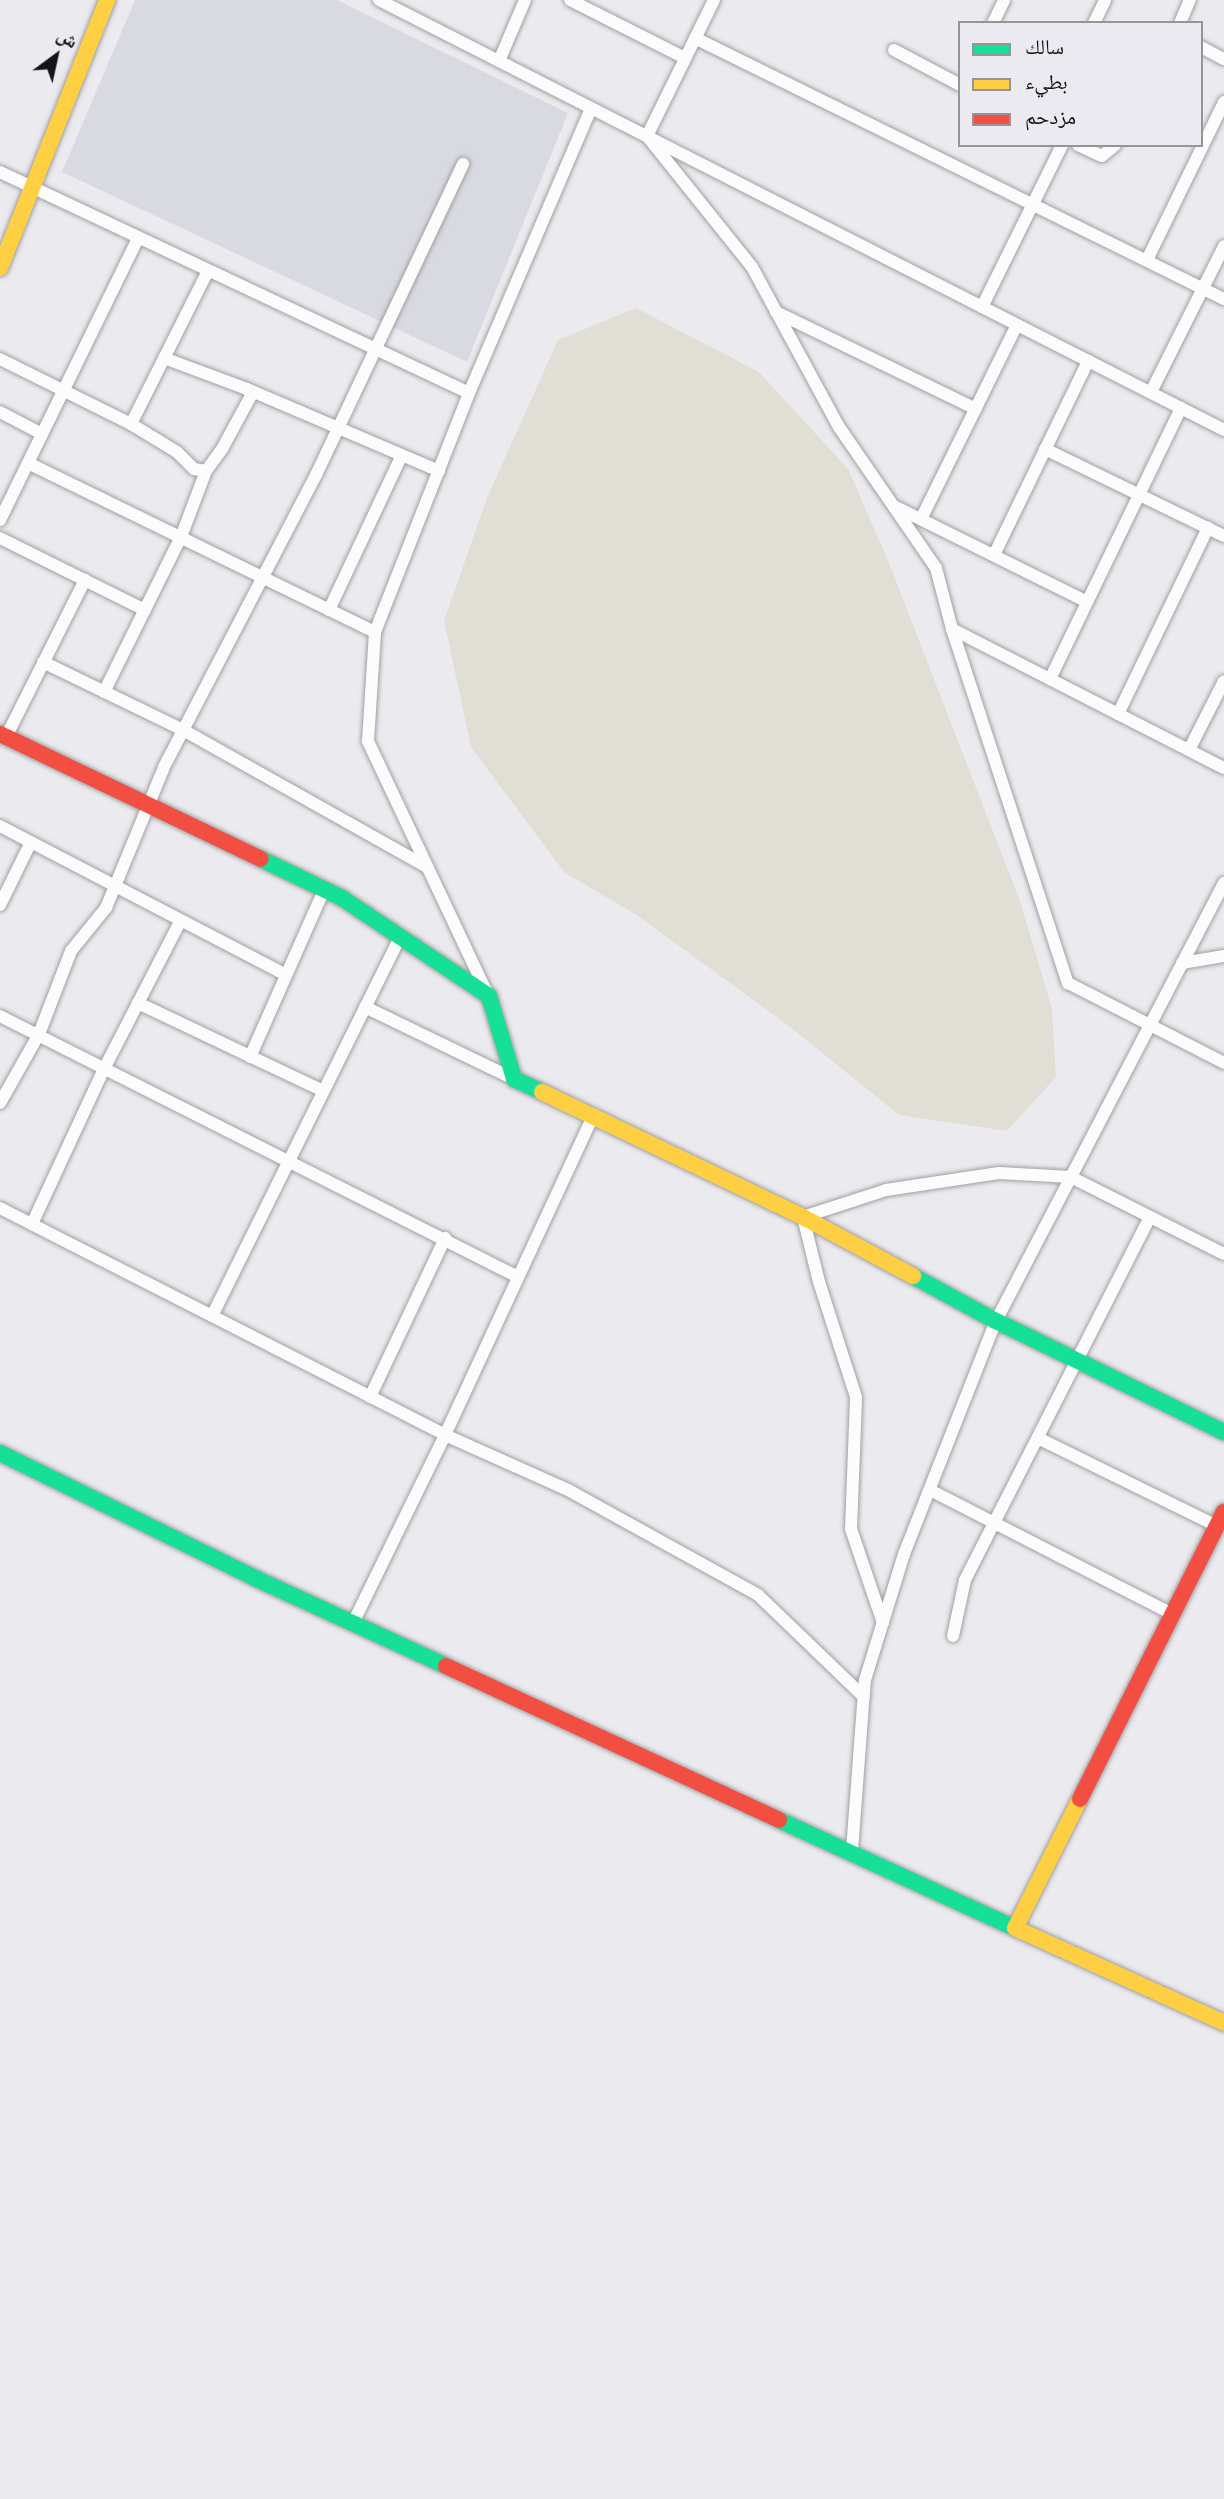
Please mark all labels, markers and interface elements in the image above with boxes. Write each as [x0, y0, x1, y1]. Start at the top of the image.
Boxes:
north arrow [21, 21, 91, 91]
legend [958, 21, 1203, 147]
text: ش [52, 22, 83, 55]
text: سالك [1025, 33, 1064, 61]
text: بطيء [1025, 68, 1068, 96]
text: مزدحم [1025, 103, 1076, 131]

